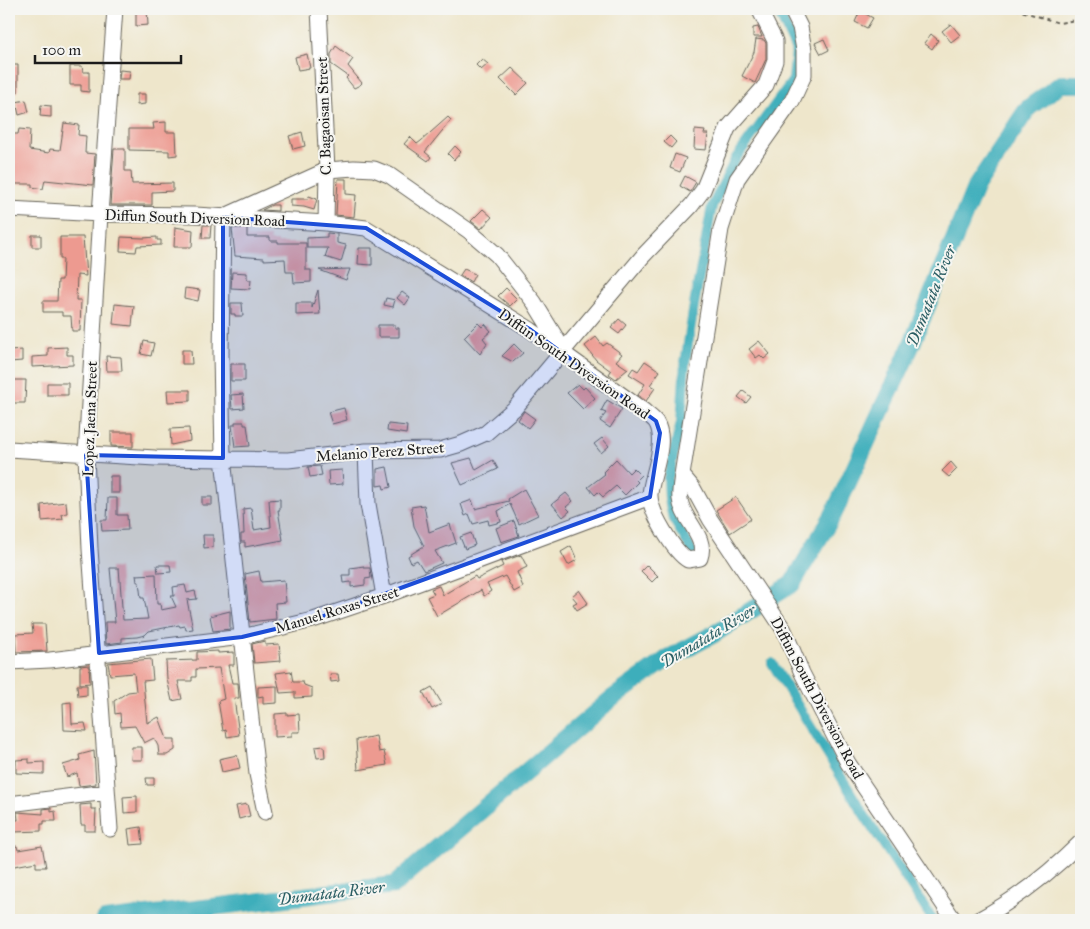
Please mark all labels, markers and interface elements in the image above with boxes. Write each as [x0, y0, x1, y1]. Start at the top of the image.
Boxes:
scale bar [35, 32, 181, 64]
text: 100 m [42, 41, 82, 59]
street label: C. Bagaoisan Street [313, 56, 335, 175]
street label: Diffun South Diversion Road [104, 206, 286, 230]
water label: Dumatata River [902, 241, 960, 349]
street label: Diffun South Diversion Road [495, 305, 654, 423]
street label: Lopez Jaena Street [79, 360, 102, 477]
street label: Melanio Perez Street [315, 438, 446, 465]
street label: Manuel Roxas Street [273, 582, 402, 637]
water label: Dumatata River [657, 599, 760, 672]
street label: Diffun South Diversion Road [767, 614, 868, 782]
water label: Dumatata River [276, 877, 387, 909]

